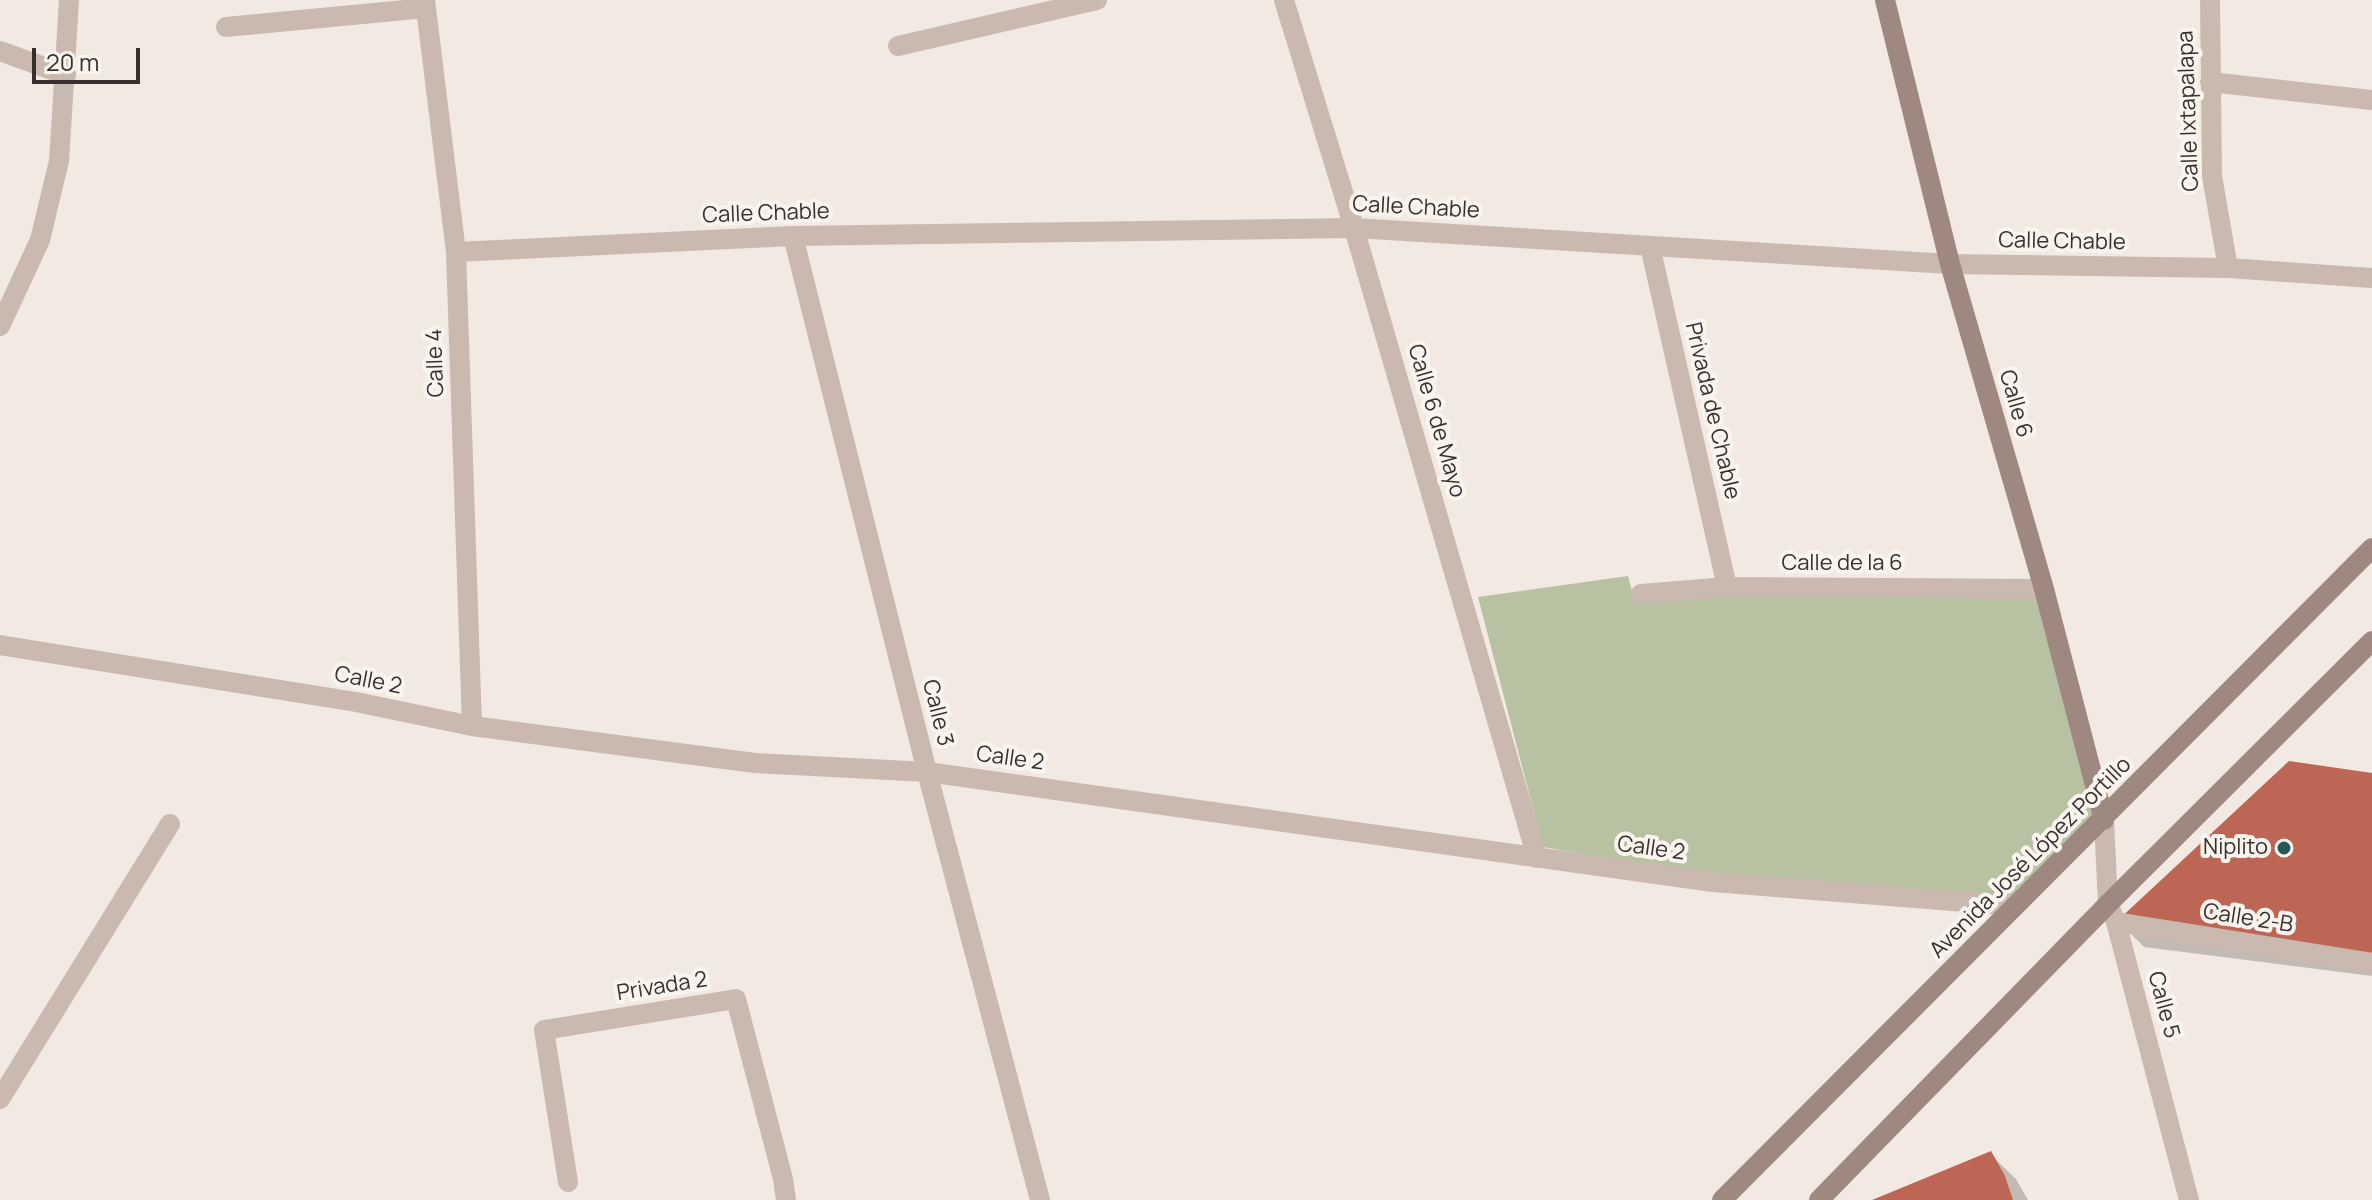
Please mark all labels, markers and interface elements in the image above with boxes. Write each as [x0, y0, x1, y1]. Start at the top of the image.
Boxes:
street label: Calle Ixtapalapa [2173, 30, 2205, 192]
scale bar [36, 32, 144, 82]
text: 20 m [46, 45, 99, 78]
street label: Calle Chable [1352, 191, 1480, 225]
street label: Calle Chable [702, 199, 830, 229]
street label: Calle Chable [1998, 228, 2126, 256]
street label: Privada de Chable [1679, 320, 1745, 502]
street label: Calle 4 [422, 328, 450, 398]
street label: Calle 6 de Mayo [1402, 341, 1470, 501]
street label: Calle 6 [1993, 367, 2037, 441]
street label: Calle de la 6 [1781, 551, 1903, 577]
street label: Calle 2 [332, 662, 404, 700]
street label: Calle 3 [916, 677, 958, 749]
street label: Calle 2 [974, 741, 1046, 777]
street label: Avenida José López Portillo [1925, 752, 2137, 964]
street label: Calle 2 [1615, 831, 1687, 867]
place label: Niplito [2203, 835, 2268, 861]
marker: Niplito [2275, 839, 2293, 857]
street label: Calle 2-B [2201, 899, 2295, 939]
street label: Privada 2 [615, 967, 709, 1007]
street label: Calle 5 [2141, 969, 2185, 1041]

